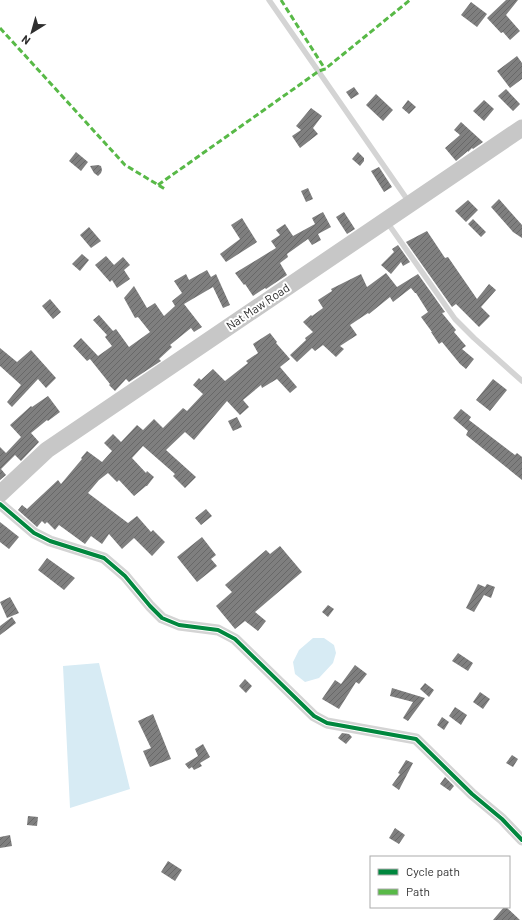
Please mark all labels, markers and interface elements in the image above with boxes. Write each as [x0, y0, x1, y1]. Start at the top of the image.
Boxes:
north arrow [12, 12, 52, 52]
text: N [19, 33, 33, 48]
street label: Nat Maw Road [223, 280, 292, 332]
legend [370, 856, 510, 908]
text: Cycle path [406, 864, 460, 878]
text: Path [406, 884, 430, 898]

